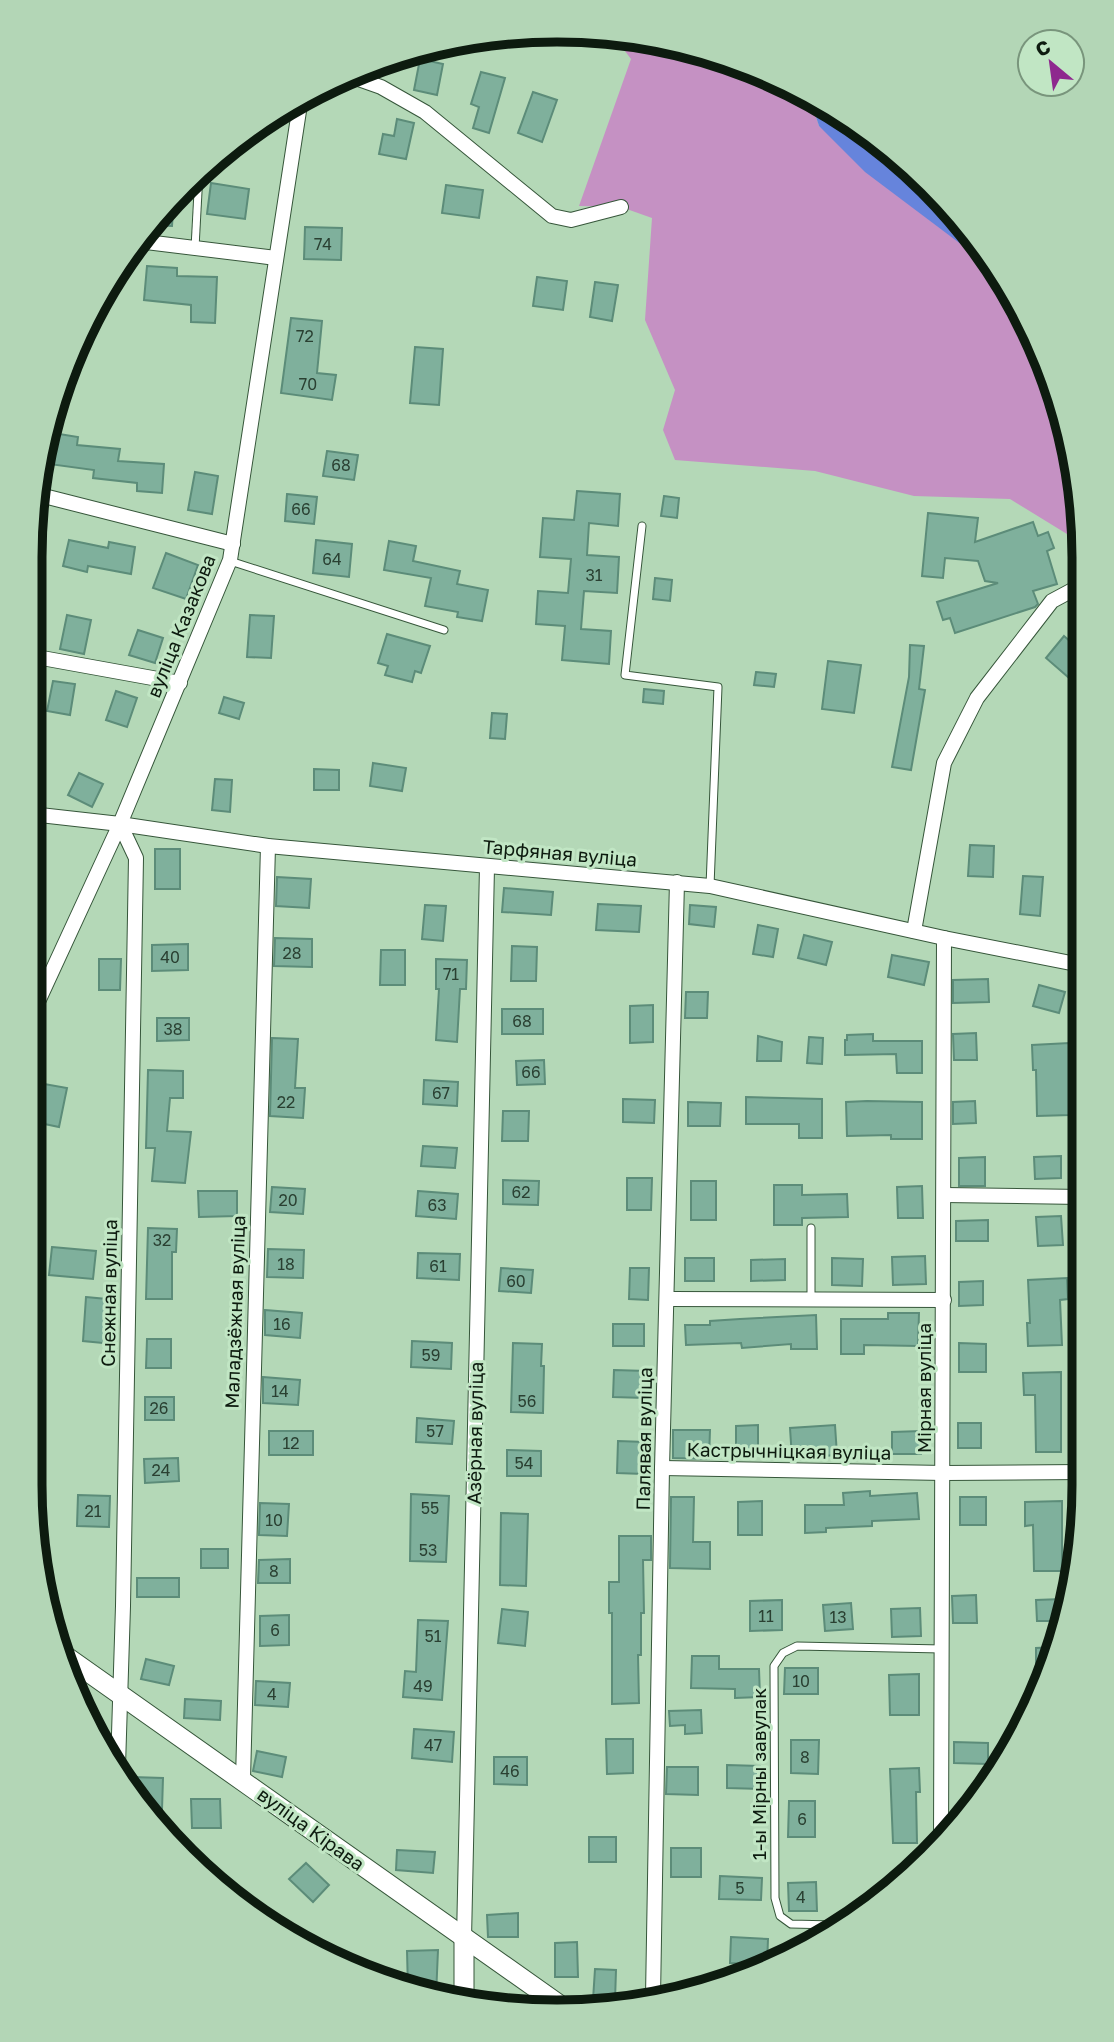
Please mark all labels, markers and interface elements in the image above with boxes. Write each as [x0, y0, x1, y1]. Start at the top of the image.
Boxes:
north arrow [1016, 28, 1086, 98]
text: С [1031, 34, 1054, 61]
house number: 74 [314, 234, 332, 254]
house number: 72 [296, 326, 314, 346]
house number: 70 [299, 374, 317, 394]
house number: 68 [331, 455, 351, 475]
house number: 66 [291, 499, 311, 519]
house number: 64 [322, 549, 342, 569]
street label: вуліца Казакова [141, 551, 220, 701]
house number: 31 [585, 565, 603, 585]
street label: Тарфяная вуліца [482, 834, 638, 871]
house number: 28 [282, 943, 302, 963]
house number: 40 [160, 947, 180, 967]
house number: 71 [443, 964, 459, 984]
house number: 68 [512, 1011, 532, 1031]
house number: 38 [163, 1019, 183, 1039]
house number: 66 [521, 1062, 541, 1082]
house number: 67 [432, 1083, 450, 1103]
house number: 22 [277, 1092, 295, 1112]
house number: 62 [512, 1182, 530, 1202]
house number: 20 [278, 1190, 298, 1210]
house number: 63 [427, 1195, 447, 1215]
street label: Маладзёжная вуліца [220, 1215, 249, 1409]
street label: Снежная вуліца [96, 1219, 121, 1367]
house number: 32 [153, 1230, 171, 1250]
house number: 18 [277, 1254, 295, 1274]
house number: 61 [429, 1256, 447, 1276]
house number: 60 [506, 1271, 526, 1291]
house number: 16 [273, 1314, 291, 1334]
street label: Мірная вуліца [912, 1323, 935, 1453]
house number: 59 [422, 1345, 440, 1365]
street label: Азёрная вуліца [462, 1361, 487, 1505]
street label: Палявая вуліца [631, 1367, 656, 1511]
house number: 14 [271, 1381, 289, 1401]
house number: 56 [518, 1391, 536, 1411]
house number: 26 [150, 1398, 168, 1418]
house number: 57 [426, 1421, 444, 1441]
house number: 12 [282, 1433, 300, 1453]
street label: Кастрычніцкая вуліца [686, 1437, 892, 1464]
house number: 54 [514, 1453, 534, 1473]
house number: 24 [151, 1460, 171, 1480]
house number: 55 [421, 1498, 439, 1518]
house number: 21 [84, 1501, 102, 1521]
house number: 10 [265, 1510, 283, 1530]
house number: 53 [419, 1540, 437, 1560]
house number: 8 [269, 1561, 279, 1581]
house number: 11 [758, 1606, 774, 1626]
house number: 13 [829, 1607, 847, 1627]
house number: 6 [270, 1620, 280, 1640]
house number: 51 [424, 1626, 442, 1646]
house number: 10 [792, 1671, 810, 1691]
house number: 49 [413, 1676, 433, 1696]
house number: 4 [267, 1684, 277, 1704]
street label: 1-ы Мірны завулак [747, 1688, 770, 1860]
house number: 47 [424, 1735, 442, 1755]
house number: 8 [800, 1747, 810, 1767]
house number: 46 [500, 1761, 520, 1781]
street label: вуліца Кірава [253, 1782, 369, 1875]
house number: 6 [797, 1809, 807, 1829]
house number: 5 [735, 1878, 745, 1898]
house number: 4 [796, 1887, 806, 1907]

